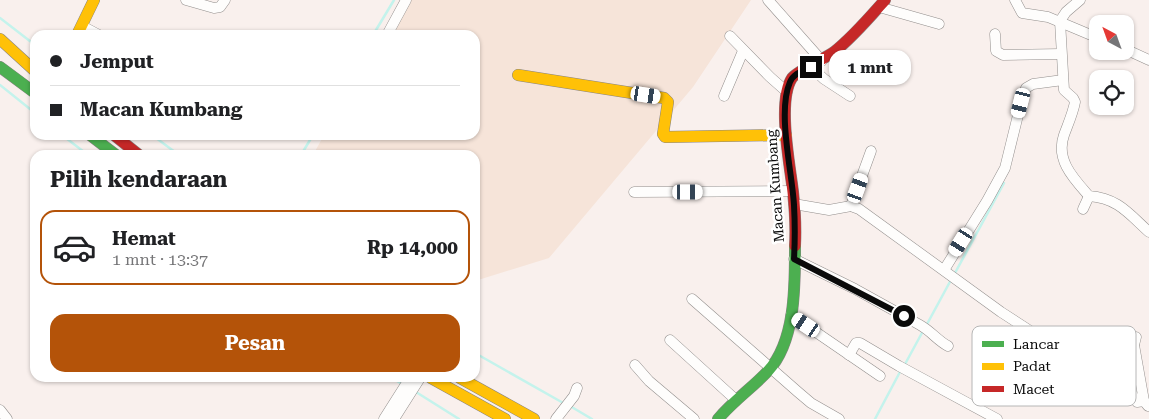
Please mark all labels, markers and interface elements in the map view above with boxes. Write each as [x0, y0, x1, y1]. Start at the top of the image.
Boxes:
north arrow [1089, 15, 1134, 60]
map controls [1089, 15, 1134, 115]
text: Jemput [80, 50, 154, 73]
callout: 1 mnt [828, 50, 911, 84]
route end [800, 56, 822, 78]
text: 1 mnt [847, 58, 893, 77]
button: locate [1089, 70, 1134, 115]
car [630, 85, 661, 105]
car [1010, 87, 1031, 119]
text: Macan Kumbang [80, 98, 243, 121]
street label: Macan Kumbang [763, 129, 787, 243]
text: Pilih kendaraan [50, 167, 227, 192]
car [845, 171, 870, 205]
car [673, 185, 703, 200]
icon: car [52, 225, 97, 270]
car [946, 225, 975, 259]
text: Hemat [112, 227, 176, 250]
text: Rp 14,000 [367, 236, 458, 259]
text: 1 mnt · 13:37 [112, 250, 208, 269]
route start [893, 305, 915, 327]
car [789, 310, 822, 340]
button: Pesan [50, 314, 460, 372]
legend [972, 326, 1136, 406]
text: Lancar [1013, 336, 1060, 352]
text: Padat [1013, 358, 1051, 374]
text: Macet [1013, 381, 1054, 397]

